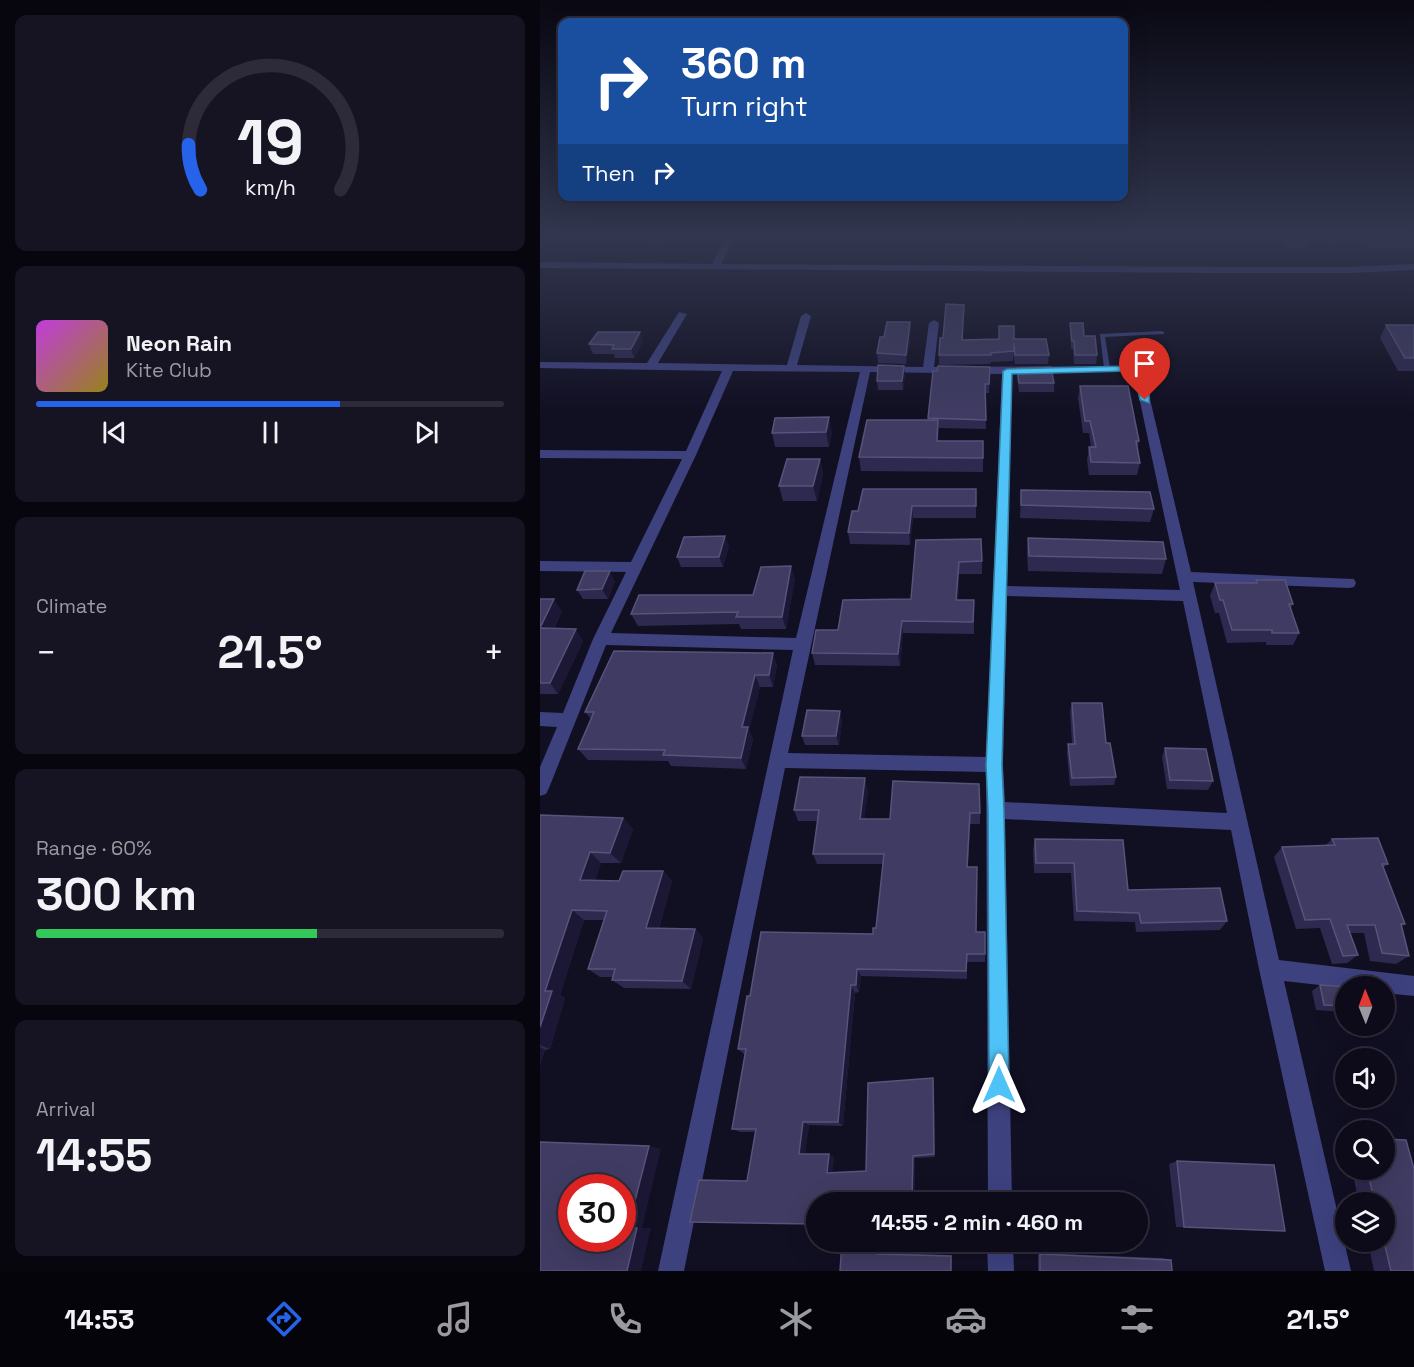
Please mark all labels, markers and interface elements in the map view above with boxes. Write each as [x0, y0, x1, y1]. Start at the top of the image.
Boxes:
text: 360 m [681, 37, 806, 90]
icon: right [582, 42, 660, 120]
text: Turn right [681, 89, 808, 124]
text: 19 [237, 103, 303, 182]
icon: right [647, 156, 680, 189]
text: Then [582, 159, 635, 187]
text: km/h [244, 174, 296, 201]
text: Neon Rain [126, 329, 232, 357]
pin [1119, 338, 1170, 400]
icon: arrive [1128, 347, 1161, 380]
text: Kite Club [126, 357, 212, 383]
icon: previous [98, 416, 131, 449]
icon: pause [254, 416, 287, 449]
icon: next [410, 416, 443, 449]
text: Climate [36, 593, 107, 619]
text: 21.5° [217, 624, 323, 681]
text: − [36, 632, 56, 674]
text: + [484, 632, 504, 674]
text: Range · 60% [36, 835, 152, 861]
text: 300 km [36, 866, 197, 923]
north arrow [1335, 976, 1395, 1036]
map controls [1335, 976, 1395, 1252]
button: sound [1335, 1048, 1395, 1108]
position arrow [967, 1053, 1031, 1117]
text: Arrival [36, 1096, 95, 1122]
button: search [1335, 1120, 1395, 1180]
text: 14:55 [36, 1127, 152, 1184]
speed limit sign: 30 [558, 1174, 636, 1252]
button: layers [1335, 1192, 1395, 1252]
text: 14:55 · 2 min · 460 m [871, 1208, 1083, 1236]
icon: directions [263, 1298, 305, 1340]
icon: music [434, 1298, 476, 1340]
icon: phone [604, 1298, 646, 1340]
icon: climate [775, 1298, 817, 1340]
icon: car [945, 1298, 987, 1340]
icon: filters [1116, 1298, 1158, 1340]
text: 14:53 [64, 1302, 134, 1337]
text: 21.5° [1287, 1302, 1350, 1337]

